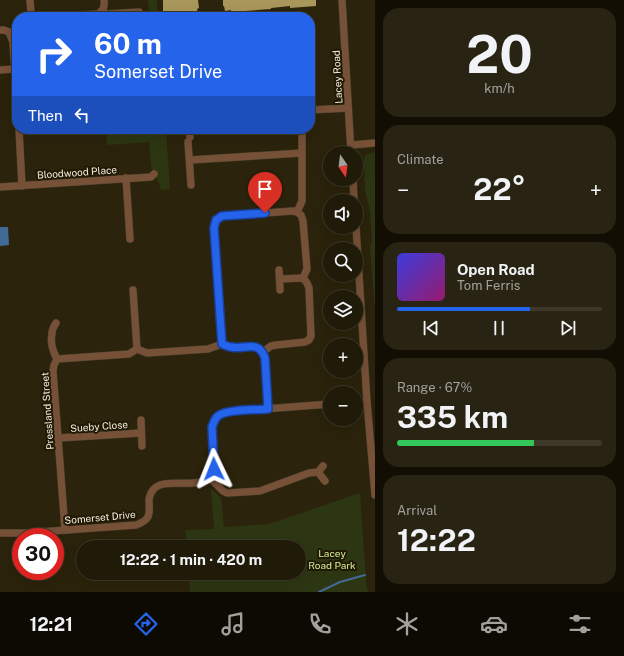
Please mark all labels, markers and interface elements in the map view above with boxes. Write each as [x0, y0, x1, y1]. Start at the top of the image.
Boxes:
text: 20 [466, 24, 533, 85]
text: 60 m [94, 27, 162, 60]
icon: right [28, 28, 80, 80]
street label: Lacey Road [330, 50, 344, 104]
text: Somerset Drive [94, 61, 222, 82]
text: km/h [484, 81, 515, 96]
icon: left [71, 104, 93, 126]
text: Then [28, 107, 63, 124]
north arrow [323, 146, 363, 186]
map controls [323, 146, 363, 426]
text: Climate [397, 152, 444, 167]
street label: Bloodwood Place [37, 163, 118, 181]
text: 22° [473, 171, 526, 207]
pin [248, 172, 282, 213]
text: − [397, 177, 409, 203]
text: + [590, 177, 602, 203]
icon: arrive [254, 178, 276, 200]
button: sound [323, 194, 363, 234]
button: search [323, 242, 363, 282]
text: Open Road [457, 261, 535, 278]
text: Tom Ferris [457, 278, 520, 293]
button: layers [323, 290, 363, 330]
icon: previous [420, 317, 442, 339]
icon: pause [488, 317, 510, 339]
icon: next [557, 317, 579, 339]
button: + [323, 338, 363, 378]
street label: Pressland Street [38, 372, 56, 450]
text: Range · 67% [397, 380, 472, 395]
button: − [323, 386, 363, 426]
text: 335 km [397, 399, 508, 435]
street label: Sueby Close [70, 418, 129, 434]
position arrow [193, 448, 235, 490]
text: Arrival [397, 503, 437, 518]
street label: Somerset Drive [64, 508, 136, 526]
text: 12:22 [397, 522, 476, 558]
speed limit sign: 30 [12, 528, 64, 580]
park label: Lacey Road Park [308, 547, 356, 571]
text: 12:22 · 1 min · 420 m [120, 551, 262, 568]
icon: directions [132, 610, 160, 638]
icon: music [219, 610, 247, 638]
icon: phone [306, 610, 334, 638]
icon: climate [393, 610, 421, 638]
icon: car [480, 610, 508, 638]
icon: filters [566, 610, 594, 638]
text: 12:21 [29, 614, 73, 635]

